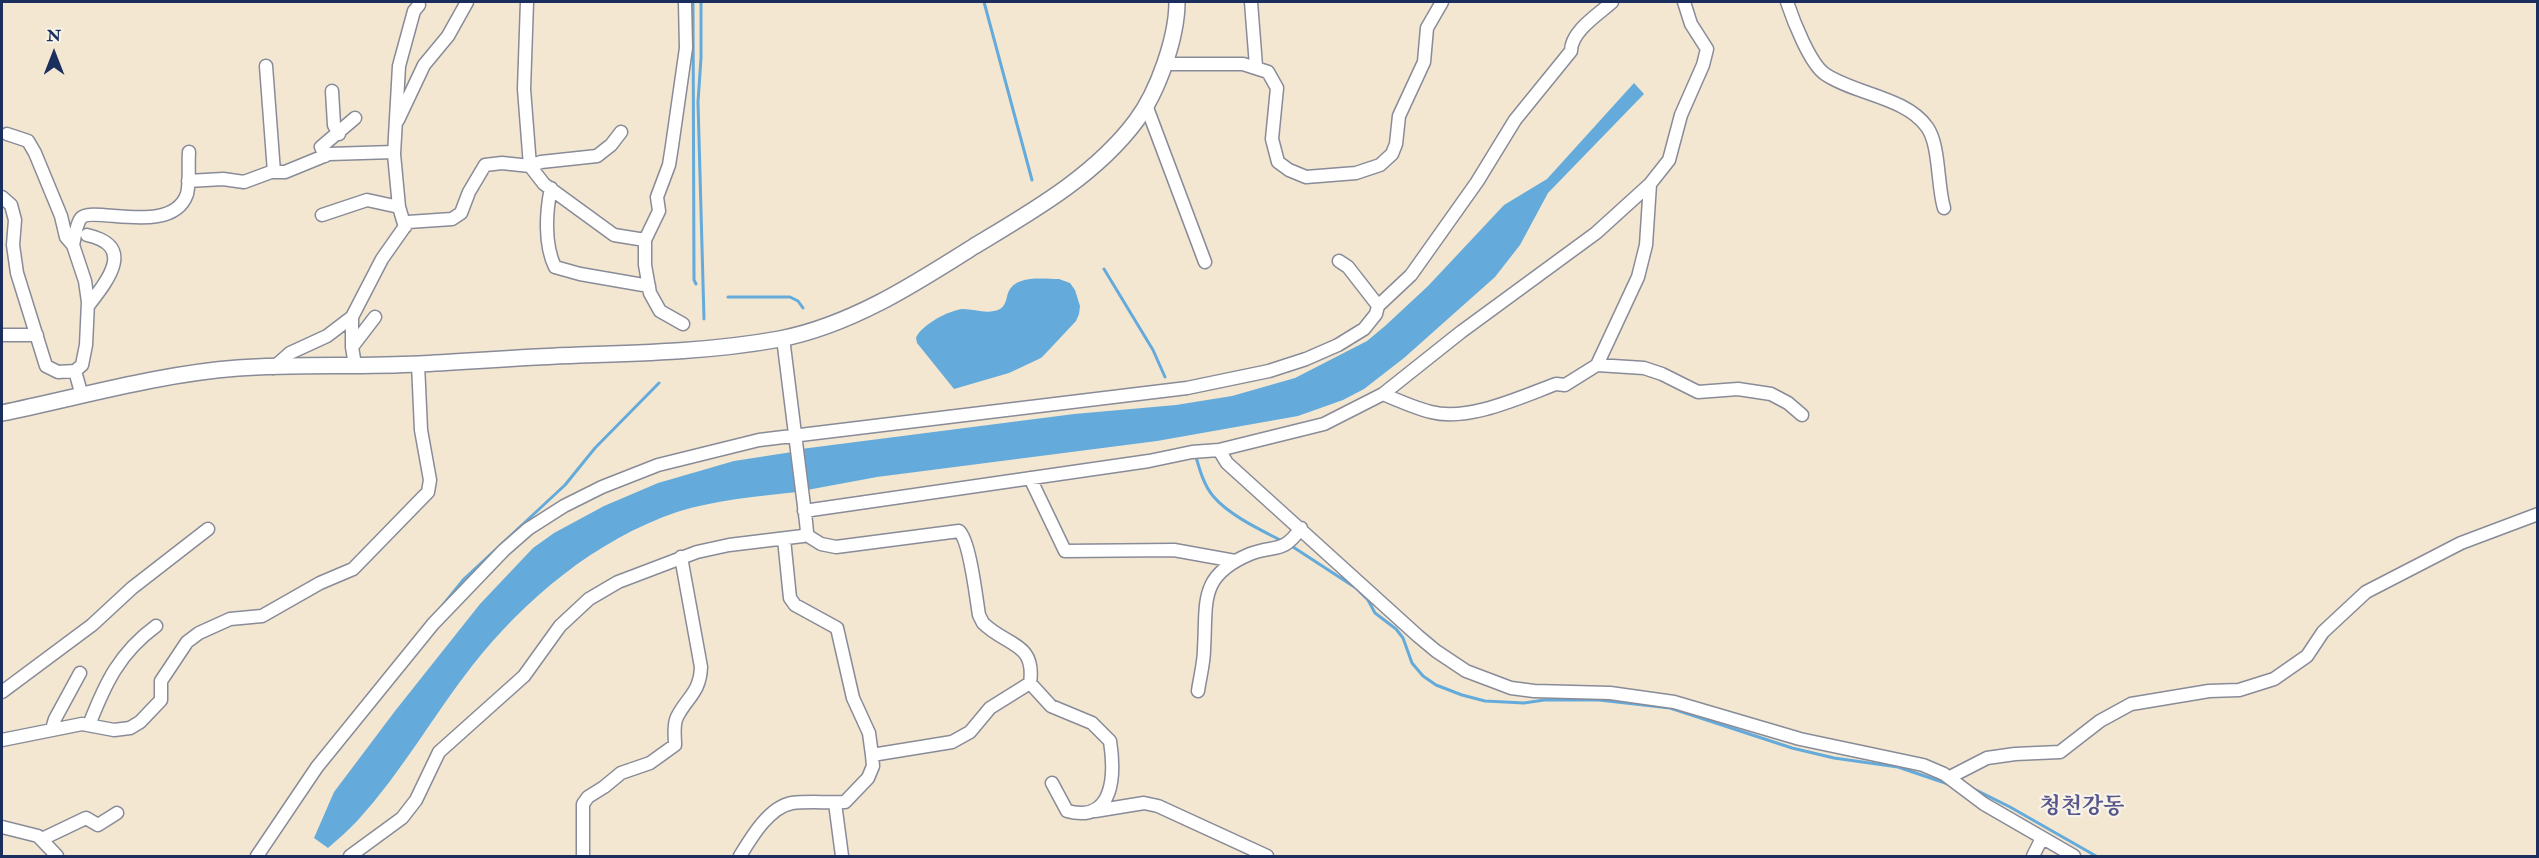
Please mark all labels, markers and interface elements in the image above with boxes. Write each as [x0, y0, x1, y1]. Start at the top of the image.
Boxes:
north arrow [24, 24, 84, 84]
text: N [47, 26, 61, 46]
district label: 청천강동 [2039, 795, 2125, 821]

